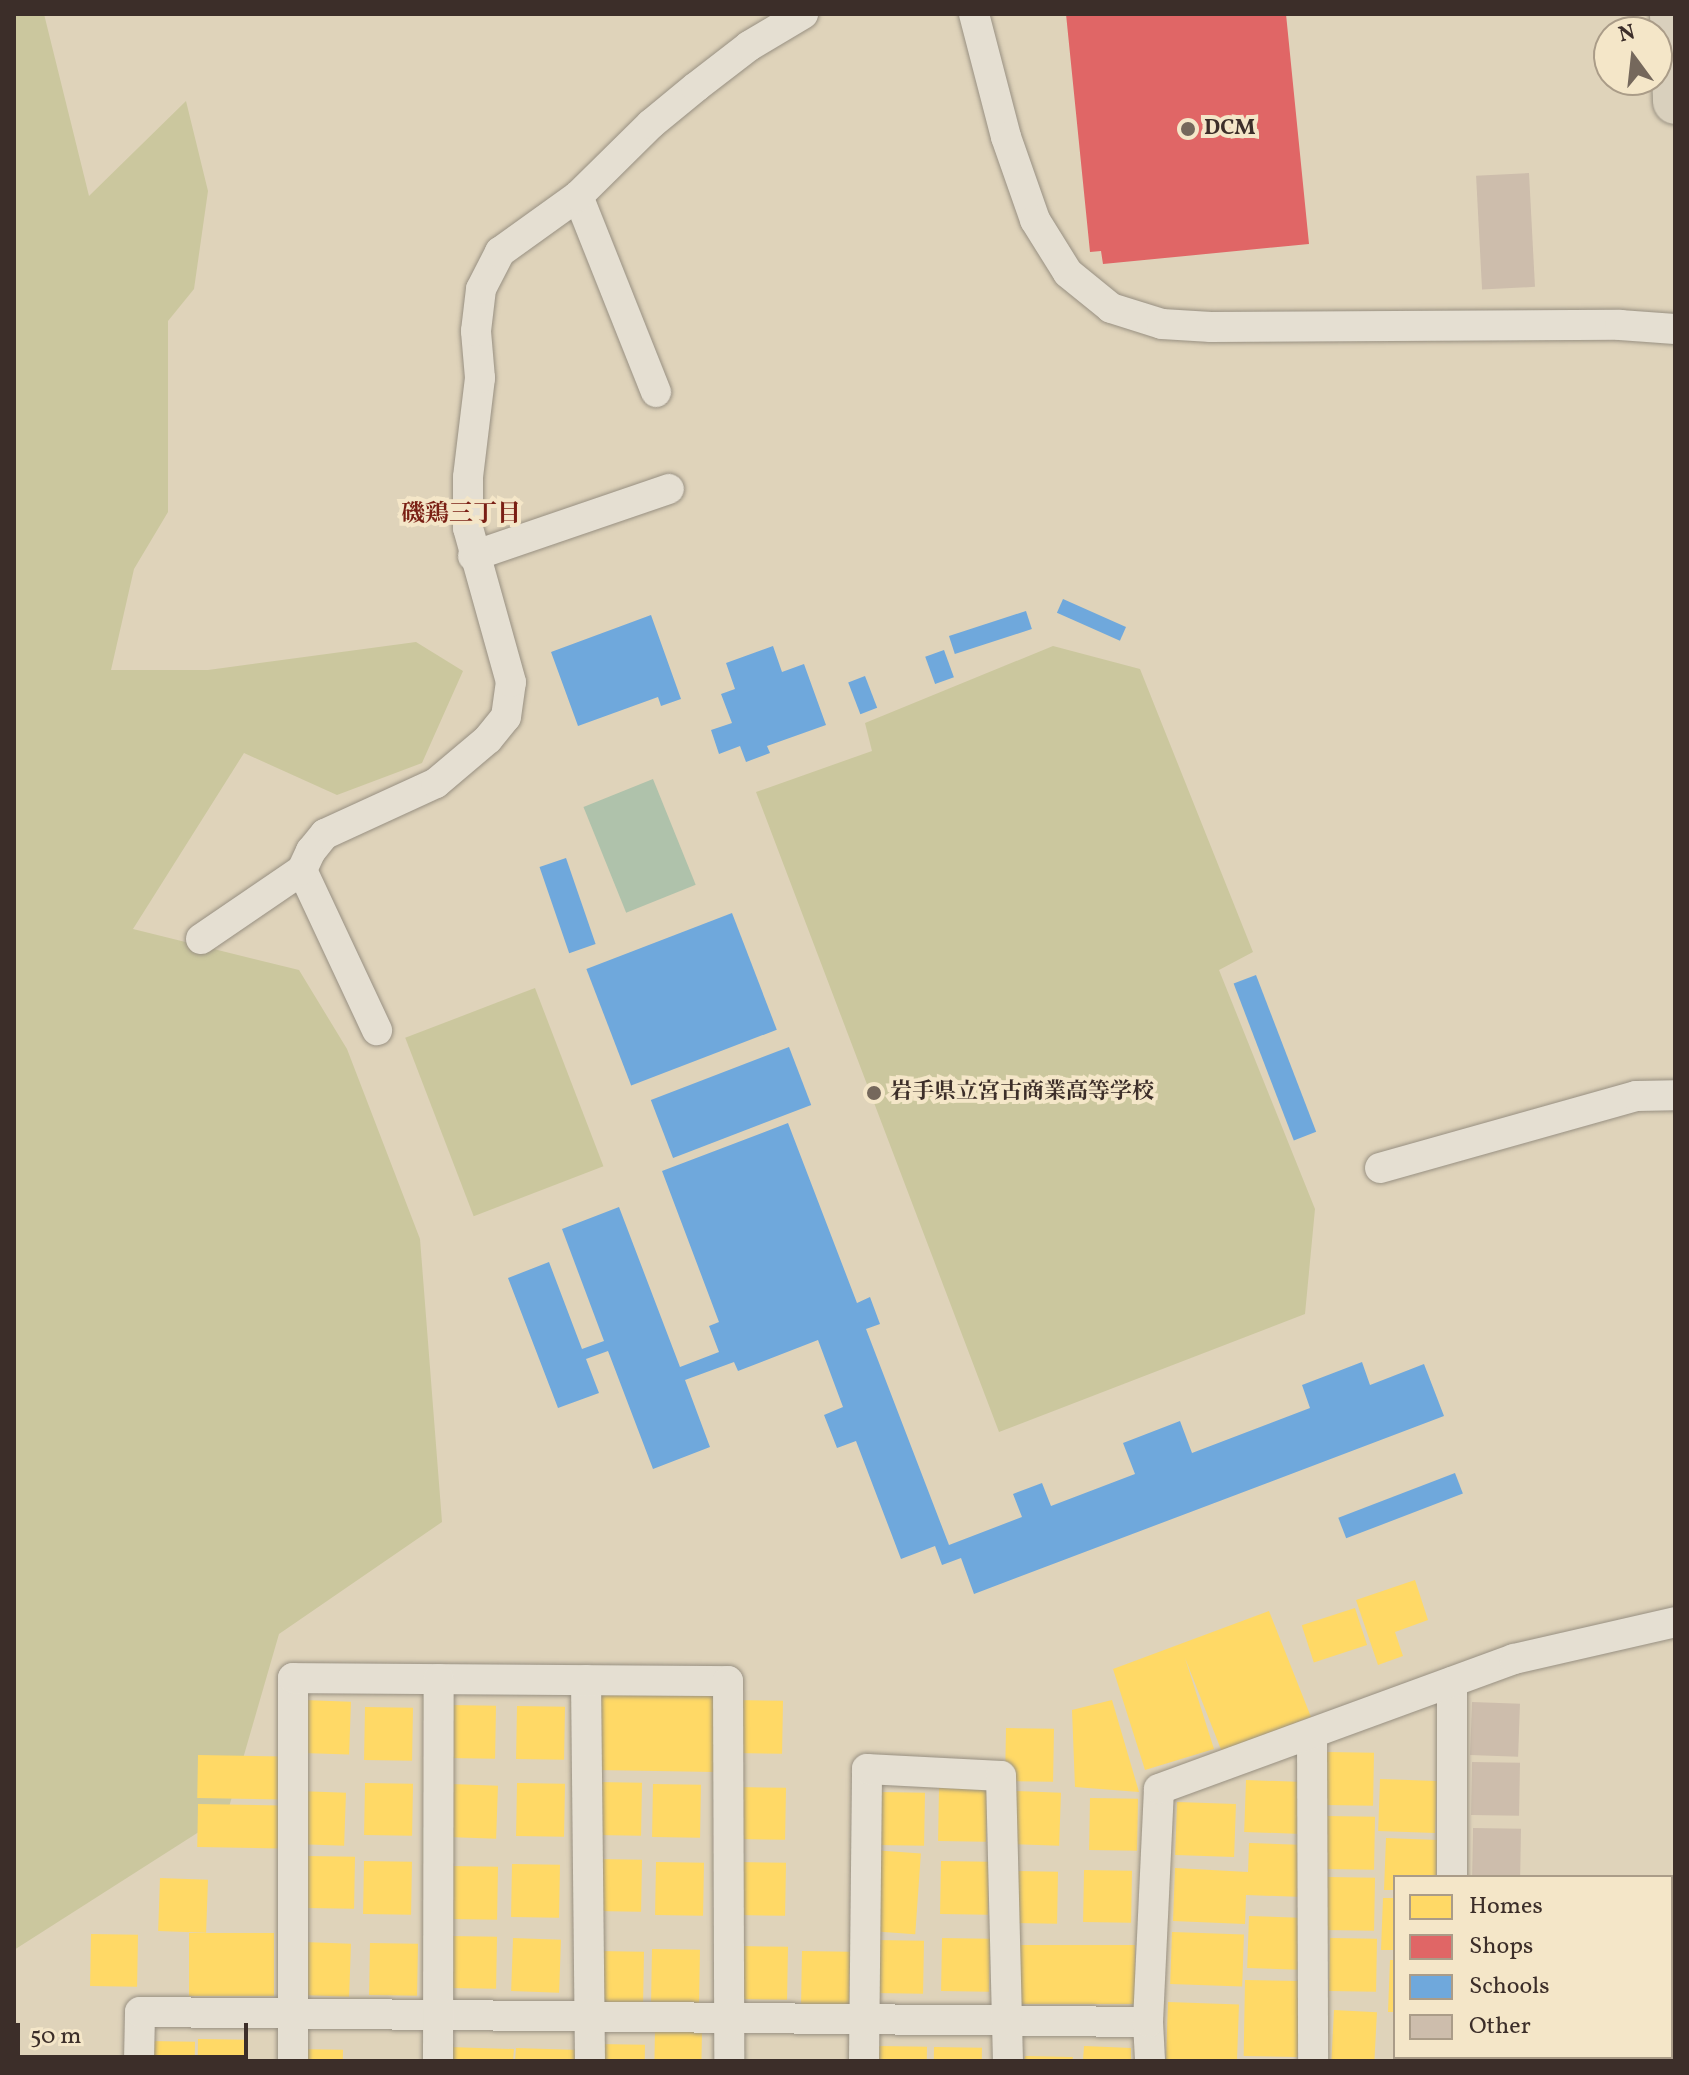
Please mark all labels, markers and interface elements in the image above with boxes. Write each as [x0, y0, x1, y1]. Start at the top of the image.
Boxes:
north arrow [1593, 16, 1673, 96]
text: N [1615, 17, 1639, 51]
place label: DCM [1204, 116, 1256, 142]
marker: DCM [1179, 120, 1197, 138]
district label: 磯鶏三丁目 [401, 502, 521, 530]
place label: 岩手県立宮古商業高等学校 [890, 1080, 1154, 1106]
marker: 岩手県立宮古商業高等学校 [865, 1084, 883, 1102]
legend [1393, 1875, 1673, 2059]
text: Homes [1469, 1890, 1543, 1924]
text: Shops [1469, 1930, 1533, 1964]
text: Schools [1469, 1970, 1549, 2004]
scale bar [20, 2007, 252, 2057]
text: Other [1469, 2010, 1531, 2044]
text: 50 m [30, 2020, 82, 2054]

